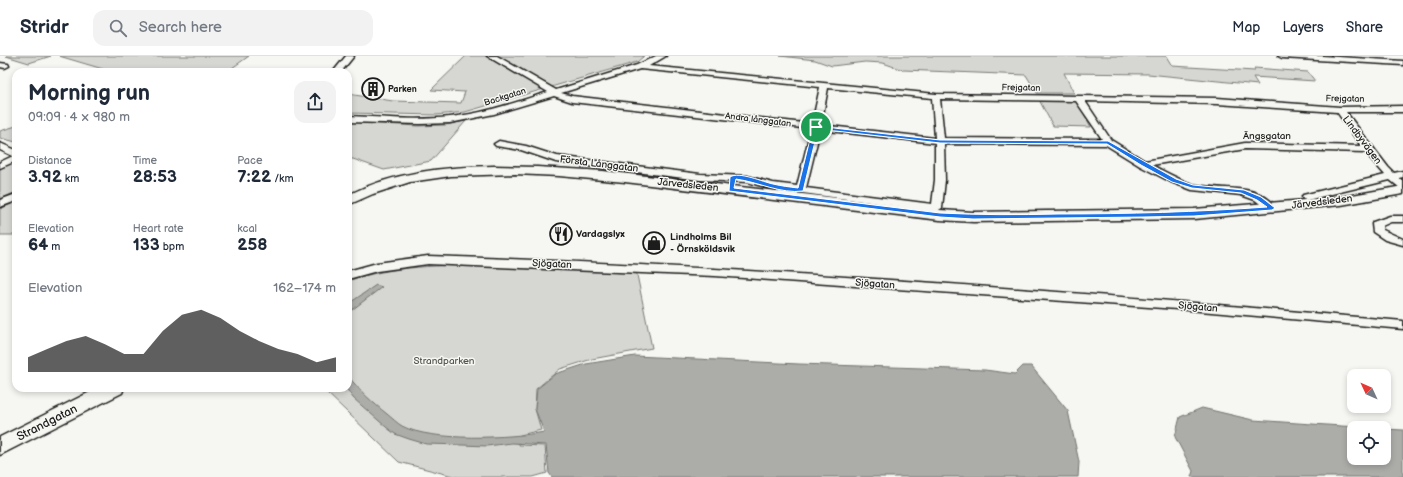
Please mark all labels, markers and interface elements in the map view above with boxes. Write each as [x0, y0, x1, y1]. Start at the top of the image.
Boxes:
search box [93, 10, 373, 46]
text: Stridr [20, 16, 69, 39]
icon: search [107, 17, 129, 39]
text: Search here [139, 18, 222, 37]
text: Map [1232, 19, 1260, 36]
text: Layers [1282, 19, 1324, 36]
text: Share [1346, 19, 1383, 36]
building icon: Parken [360, 76, 386, 102]
text: Morning run [28, 80, 150, 107]
button: share [294, 81, 336, 123]
street label: Frejgatan [1001, 82, 1041, 94]
place label: Parken [388, 84, 417, 95]
street label: Backgatan [483, 85, 527, 109]
street label: Frejgatan [1325, 93, 1365, 105]
text: 09:09 · 4 × 980 m [28, 109, 130, 125]
street label: Andra långgatan [724, 110, 792, 130]
pin [799, 110, 833, 144]
street label: Lindbyvägen [1340, 114, 1384, 167]
icon: arrive [805, 116, 827, 138]
street label: Ängsgatan [1243, 130, 1291, 142]
street label: Första Långgatan [559, 153, 639, 175]
text: Distance [28, 154, 72, 167]
text: Time [133, 154, 157, 167]
text: Pace [237, 154, 262, 167]
text: 3.92 [28, 167, 62, 187]
text: 28:53 [133, 167, 177, 187]
text: 7:22 [237, 167, 271, 187]
text: km [62, 172, 79, 185]
text: /km [271, 172, 294, 185]
street label: Järvedsleden [657, 176, 719, 194]
street label: Järvedsleden [1291, 192, 1353, 212]
restaurant icon: Vardagslyx [548, 221, 574, 247]
text: Elevation [28, 222, 74, 235]
text: Heart rate [133, 222, 183, 235]
text: kcal [237, 222, 257, 235]
place label: Vardagslyx [576, 228, 625, 240]
shop icon: Lindholms Bil - Örnsköldsvik [641, 230, 667, 256]
place label: Lindholms Bil - Örnsköldsvik [670, 231, 736, 255]
text: 64 [28, 235, 48, 255]
text: 133 [133, 235, 160, 255]
text: 258 [237, 235, 268, 255]
text: m [48, 240, 60, 253]
text: bpm [160, 240, 184, 253]
street label: Sjögatan [532, 257, 572, 271]
street label: Sjögatan [855, 277, 896, 291]
text: Elevation [28, 280, 82, 296]
text: 162–174 m [273, 280, 336, 296]
street label: Sjögatan [1178, 299, 1219, 315]
park label: Strandparken [414, 355, 475, 367]
north arrow [1347, 369, 1391, 413]
map controls [1347, 369, 1391, 465]
street label: Strandgatan [14, 401, 80, 445]
button: locate [1347, 421, 1391, 465]

